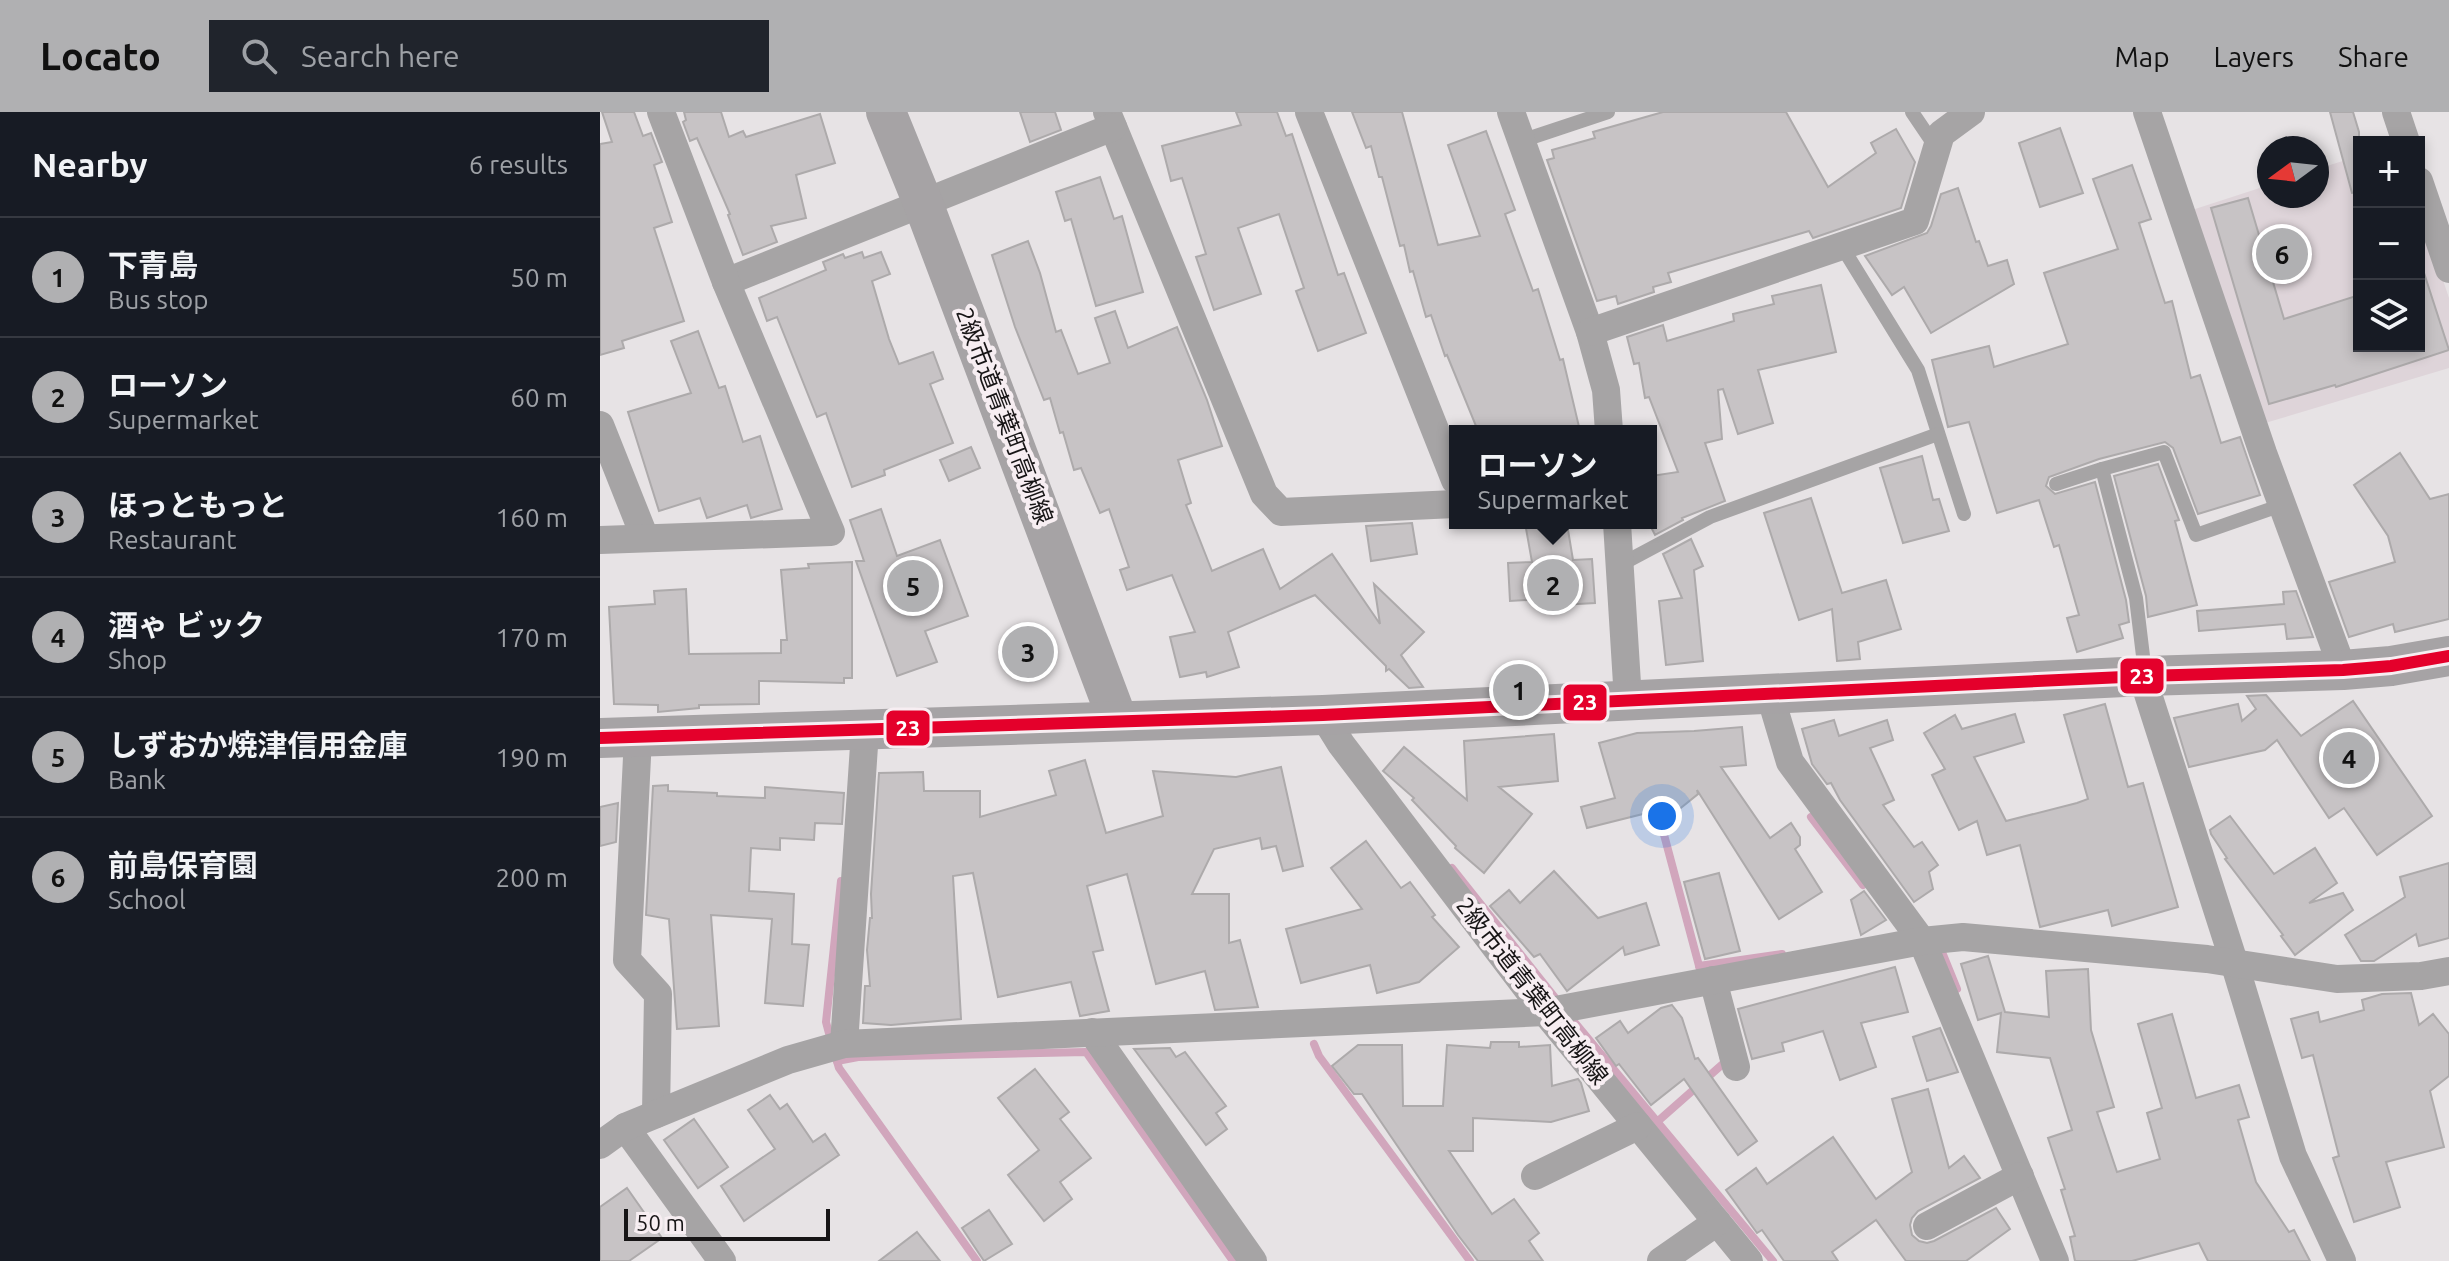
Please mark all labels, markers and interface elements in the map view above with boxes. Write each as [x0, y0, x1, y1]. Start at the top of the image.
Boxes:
search box [209, 20, 769, 92]
icon: search [237, 34, 281, 78]
text: Locato [40, 35, 161, 77]
text: Search here [301, 39, 460, 73]
text: Map [2114, 41, 2170, 72]
text: Layers [2214, 41, 2294, 72]
text: Share [2338, 41, 2409, 72]
north arrow [2257, 136, 2329, 208]
map controls [2353, 136, 2425, 352]
button: + [2353, 136, 2425, 208]
text: Nearby [32, 145, 147, 183]
text: 6 results [469, 150, 568, 179]
button: − [2353, 208, 2425, 280]
pin: 6 [2256, 224, 2308, 284]
text: 下青島 [108, 248, 198, 282]
text: 1 [51, 263, 65, 292]
text: 50 m [510, 263, 568, 292]
button: layers [2353, 280, 2425, 352]
text: Bus stop [108, 285, 208, 314]
street label: 2級市道青葉町高柳線 [951, 304, 1058, 528]
text: ローソン [108, 368, 228, 402]
text: 2 [51, 383, 65, 412]
text: 60 m [510, 383, 568, 412]
text: Supermarket [108, 405, 259, 434]
popup [1449, 425, 1657, 529]
text: ローソン [1478, 448, 1598, 482]
text: Supermarket [1478, 485, 1628, 514]
text: ほっともっと [108, 488, 288, 522]
text: 3 [51, 503, 65, 532]
text: 160 m [496, 503, 568, 532]
text: Restaurant [108, 525, 236, 554]
pin: 2 [1527, 555, 1579, 615]
pin: 5 [887, 556, 939, 616]
text: 酒ゃ ビック [108, 608, 265, 642]
pin: 3 [1002, 622, 1054, 682]
text: 4 [51, 623, 65, 652]
text: 170 m [496, 623, 568, 652]
text: Shop [108, 645, 167, 674]
line badge: 23 [2119, 657, 2165, 695]
pin: 1 [1493, 660, 1545, 720]
text: 23 [2130, 663, 2154, 688]
line badge: 23 [1562, 683, 1608, 722]
text: 23 [1573, 689, 1597, 714]
line badge: 23 [885, 709, 931, 747]
text: 23 [896, 715, 920, 740]
text: しずおか焼津信用金庫 [108, 728, 407, 762]
pin: 4 [2323, 728, 2375, 788]
text: 5 [51, 743, 65, 772]
text: 190 m [496, 743, 568, 772]
text: Bank [108, 765, 166, 794]
your location [1642, 796, 1682, 836]
text: 前島保育園 [108, 848, 258, 882]
text: 6 [51, 863, 65, 892]
text: 200 m [496, 863, 568, 892]
text: School [108, 885, 186, 914]
street label: 2級市道青葉町高柳線 [1451, 892, 1614, 1089]
scale bar [624, 1205, 830, 1241]
text: 50 m [636, 1210, 685, 1235]

